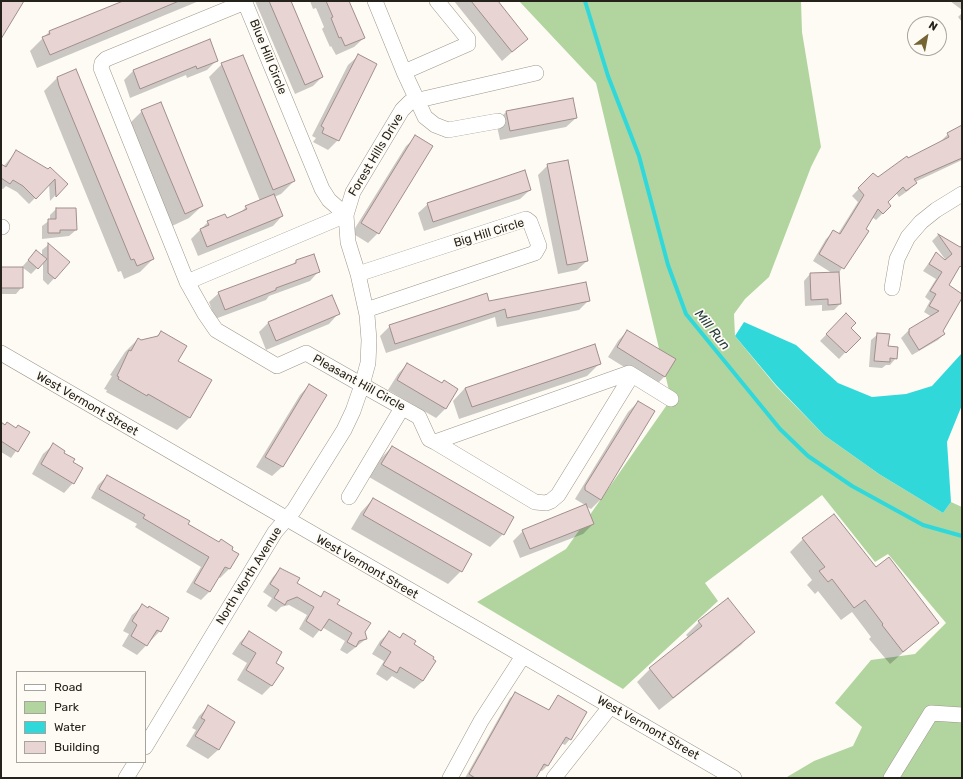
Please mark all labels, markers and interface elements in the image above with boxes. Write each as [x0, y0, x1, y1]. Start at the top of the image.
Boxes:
north arrow [907, 16, 947, 56]
street label: Blue Hill Circle [246, 17, 290, 97]
text: N [926, 19, 940, 34]
street label: Forest Hills Drive [346, 111, 406, 199]
street label: Big Hill Circle [452, 215, 526, 251]
water label: Mill Run [691, 307, 733, 353]
street label: Pleasant Hill Circle [310, 352, 408, 414]
street label: West Vermont Street [33, 369, 141, 439]
street label: North Worth Avenue [213, 524, 285, 628]
street label: West Vermont Street [313, 532, 421, 602]
legend [16, 671, 146, 763]
text: Road [54, 680, 82, 694]
street label: West Vermont Street [594, 693, 702, 763]
text: Park [54, 700, 79, 714]
text: Water [54, 720, 86, 734]
text: Building [54, 740, 100, 754]

